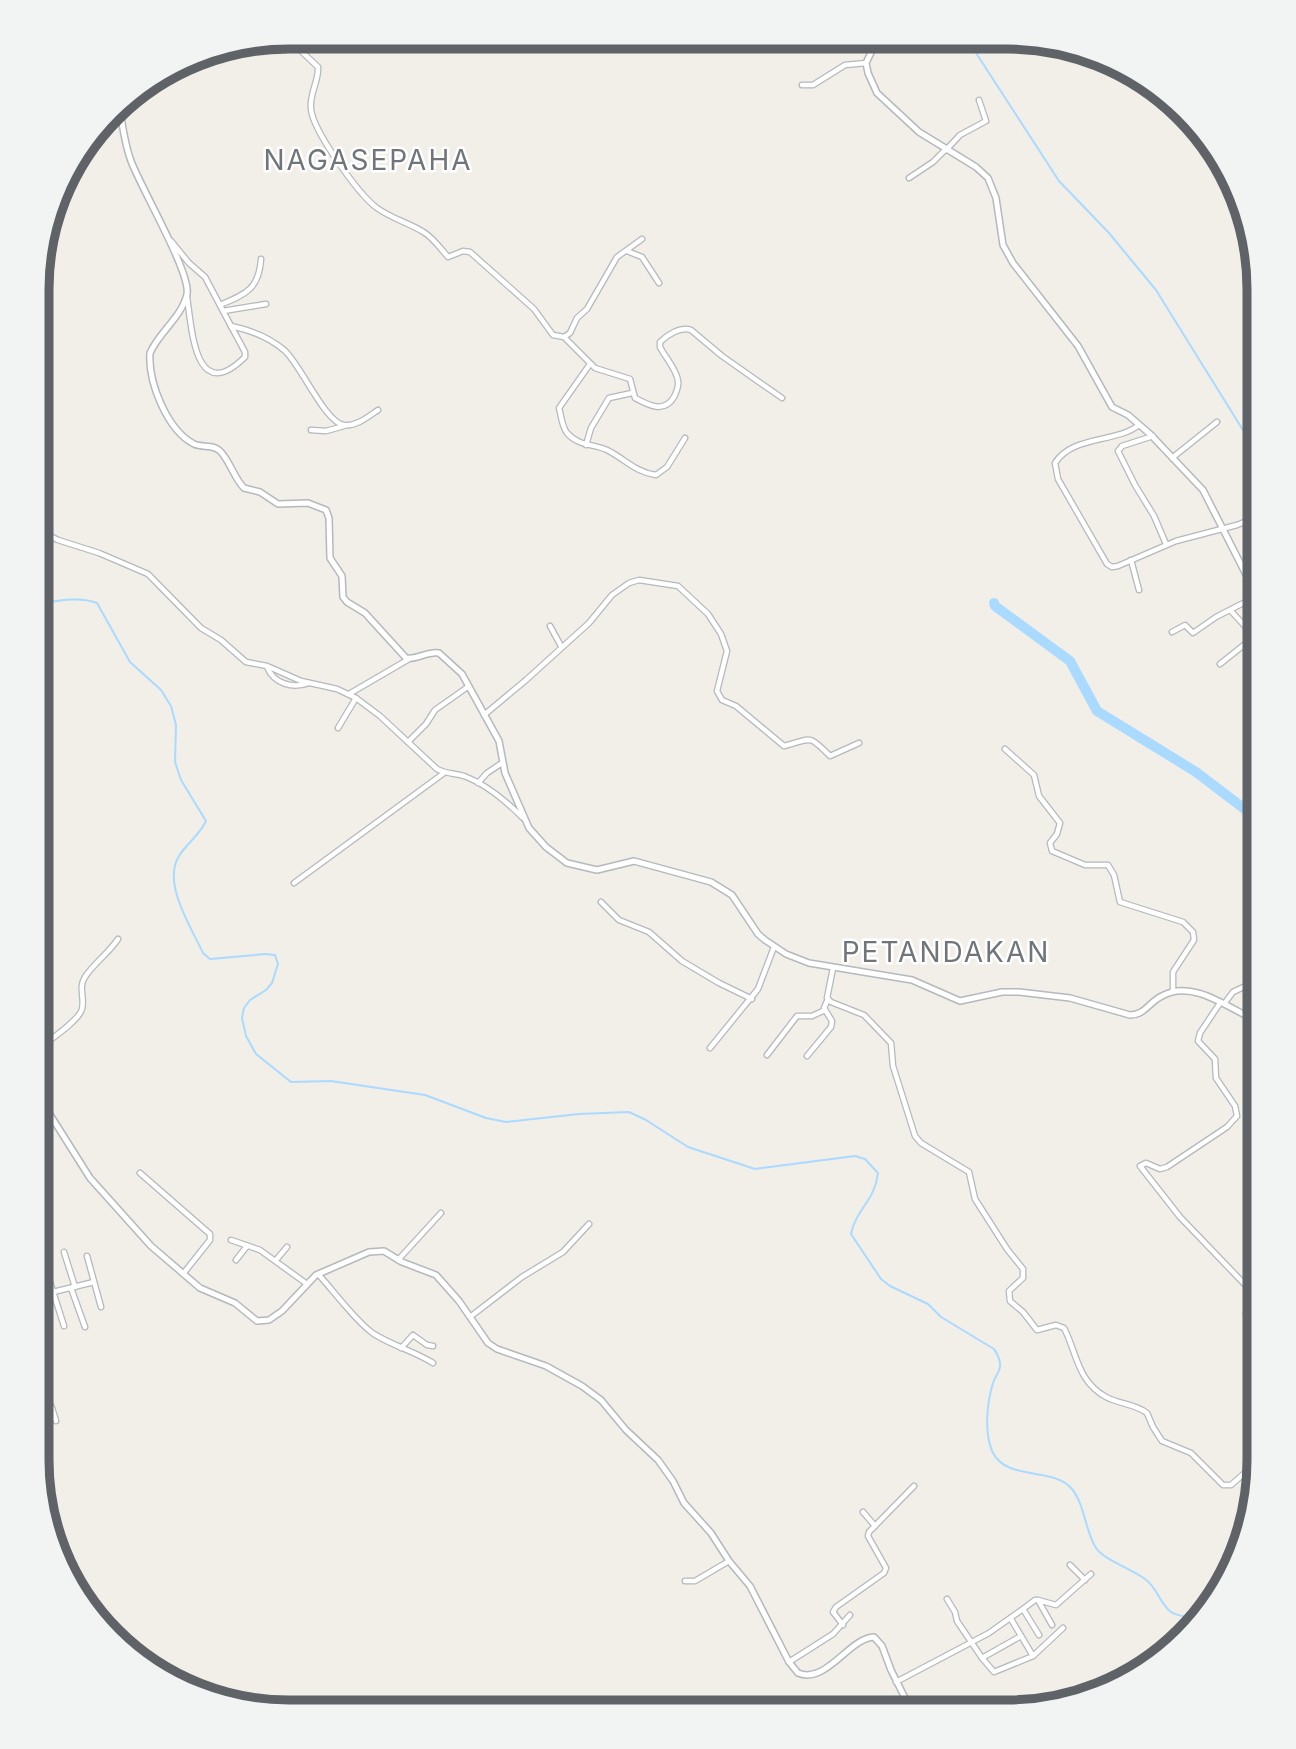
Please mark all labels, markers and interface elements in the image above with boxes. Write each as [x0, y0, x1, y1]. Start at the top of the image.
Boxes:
district label: NAGASEPAHA [263, 143, 473, 177]
district label: PETANDAKAN [842, 935, 1050, 969]

